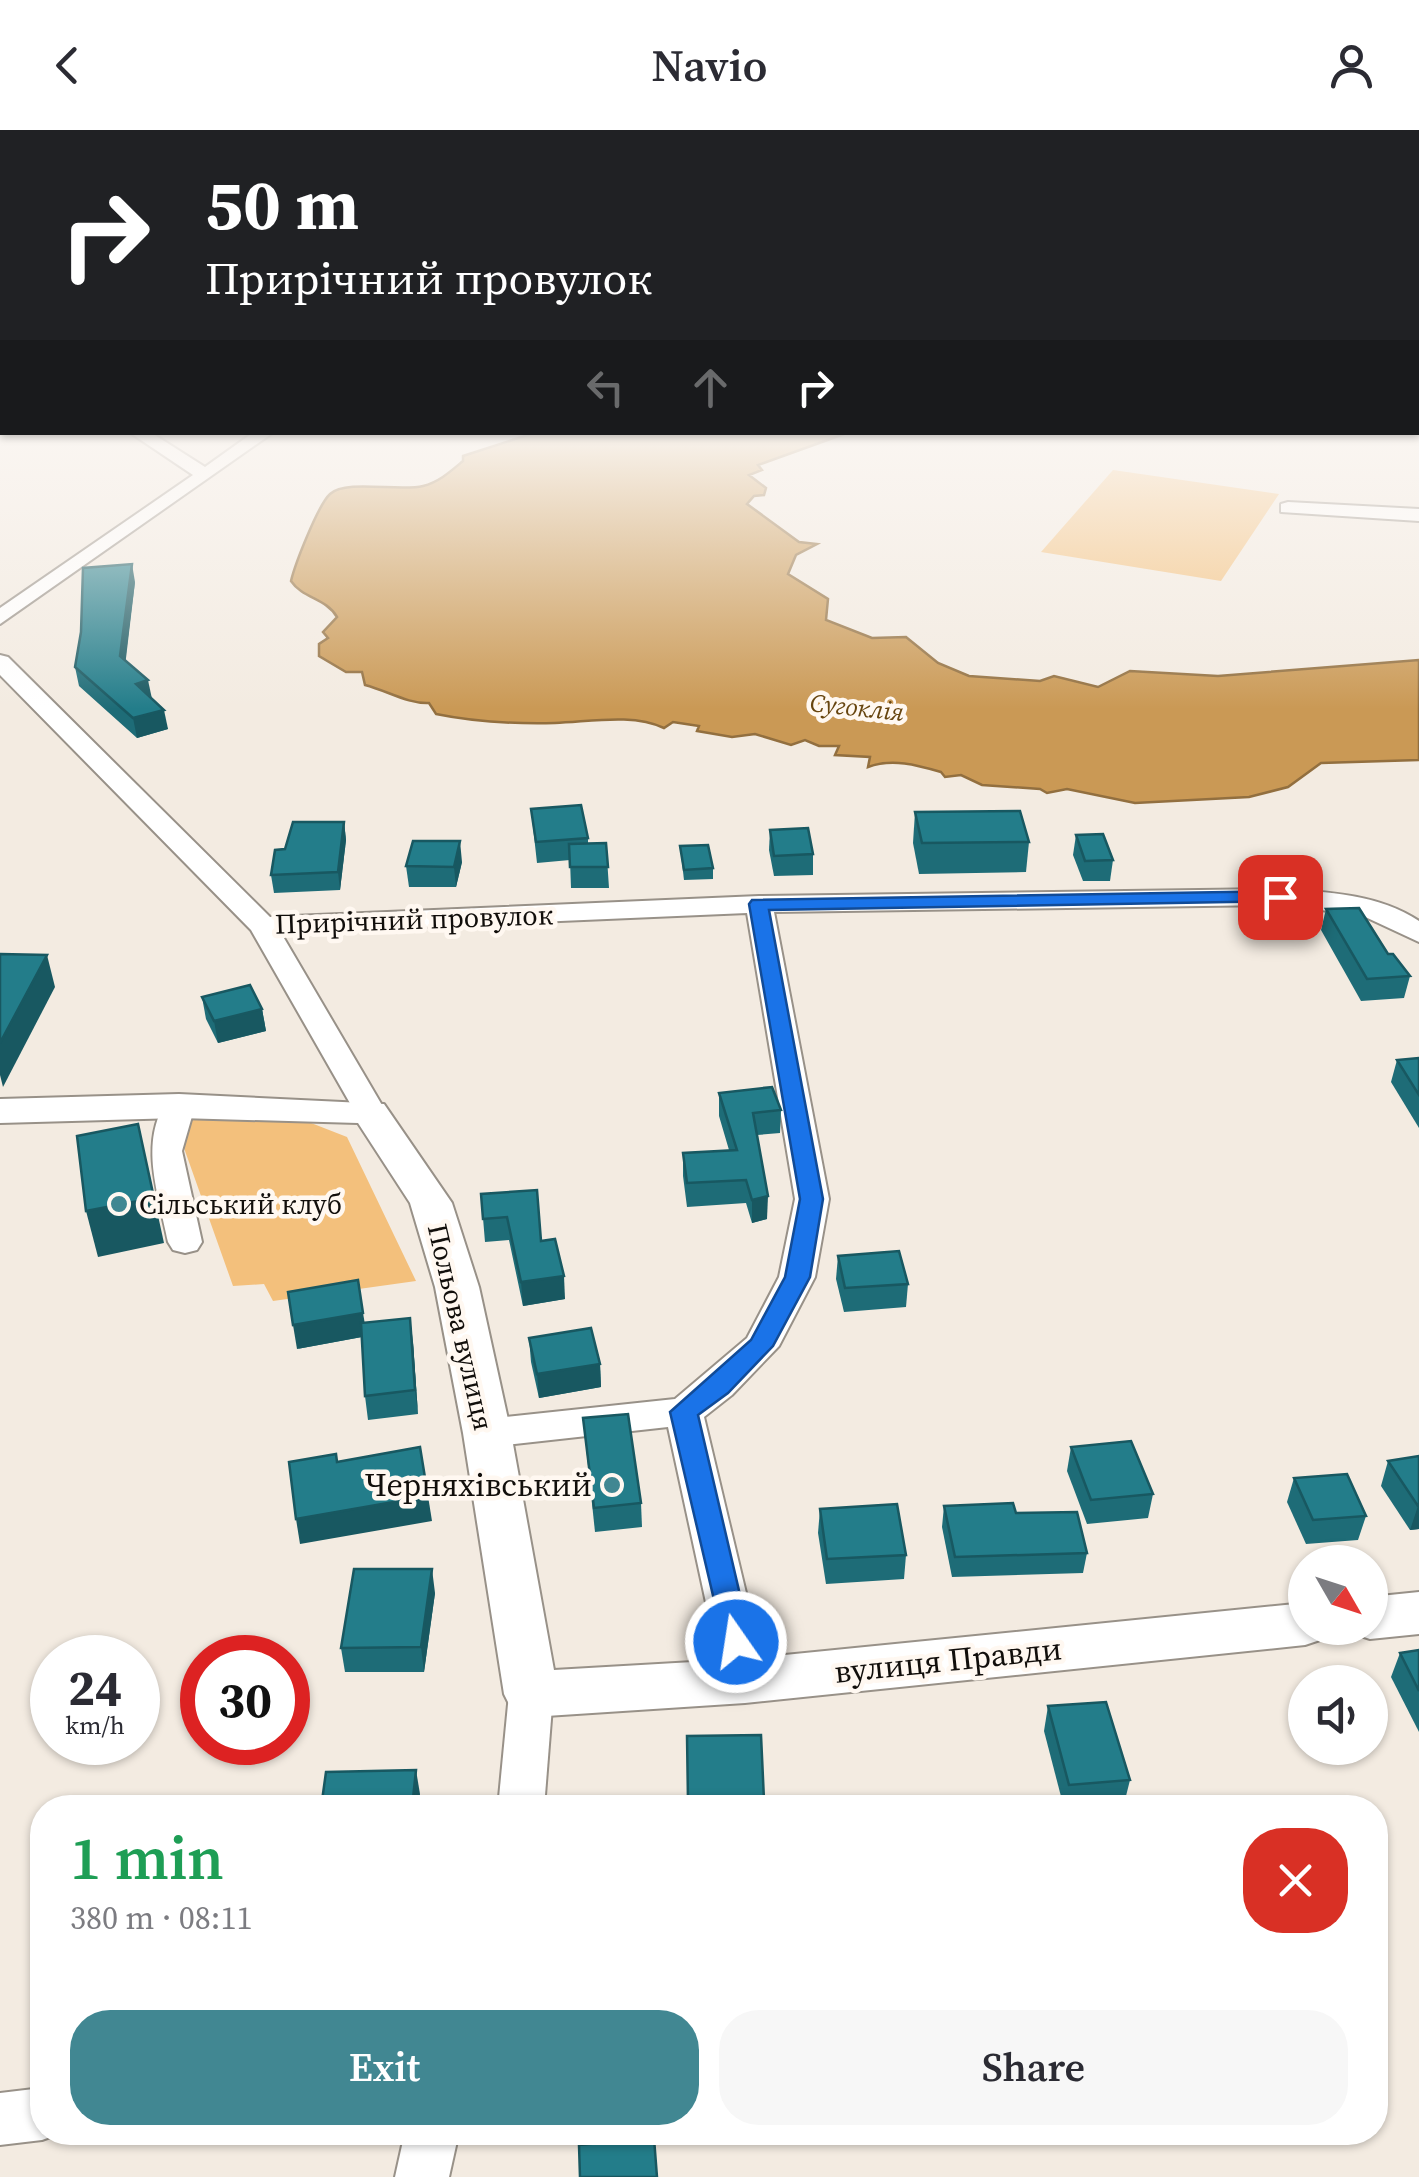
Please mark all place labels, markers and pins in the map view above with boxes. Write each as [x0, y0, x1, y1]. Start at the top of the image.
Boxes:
pin [1238, 855, 1323, 940]
place label: Сільський клуб [139, 1185, 342, 1223]
marker: Сільський клуб [108, 1193, 130, 1215]
place label: Черняхівський [365, 1463, 592, 1507]
marker: Черняхівський [601, 1474, 623, 1496]

